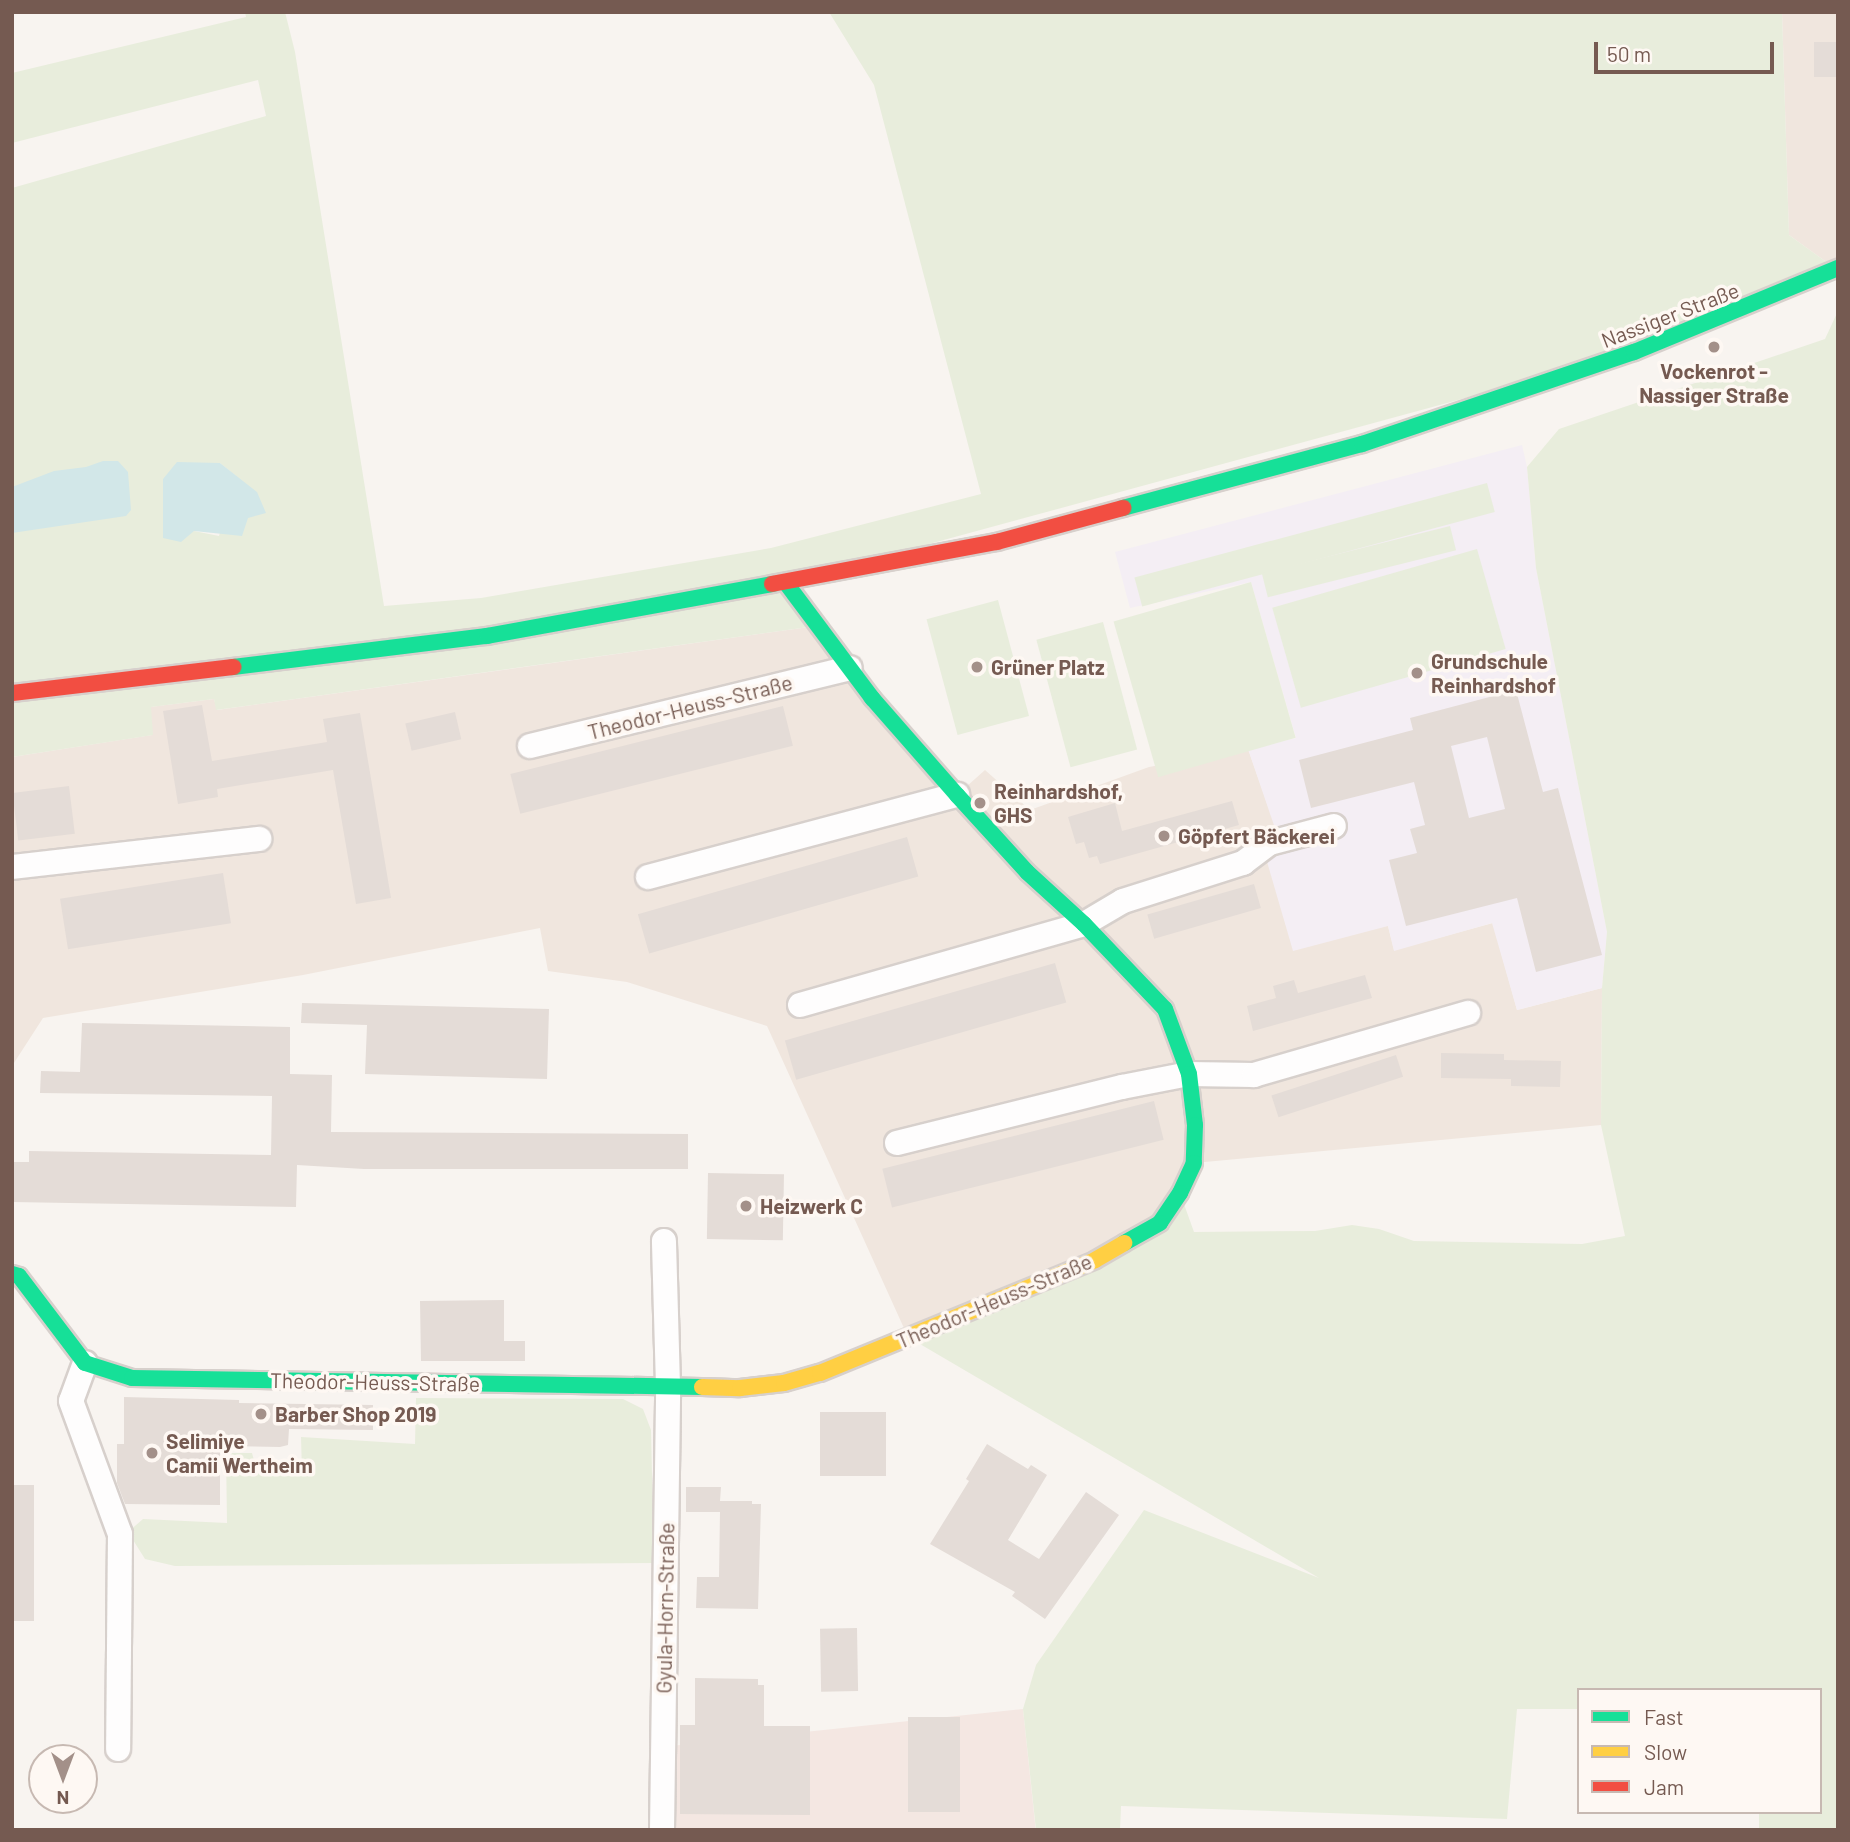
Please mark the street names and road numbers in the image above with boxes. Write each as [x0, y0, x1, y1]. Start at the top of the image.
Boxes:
street label: Nassiger Straße [1598, 277, 1742, 353]
street label: Theodor-Heuss-Straße [585, 669, 795, 745]
street label: Theodor-Heuss-Straße [892, 1248, 1096, 1354]
street label: Theodor-Heuss-Straße [270, 1368, 480, 1396]
street label: Gyula-Horn-Straße [651, 1522, 679, 1694]

